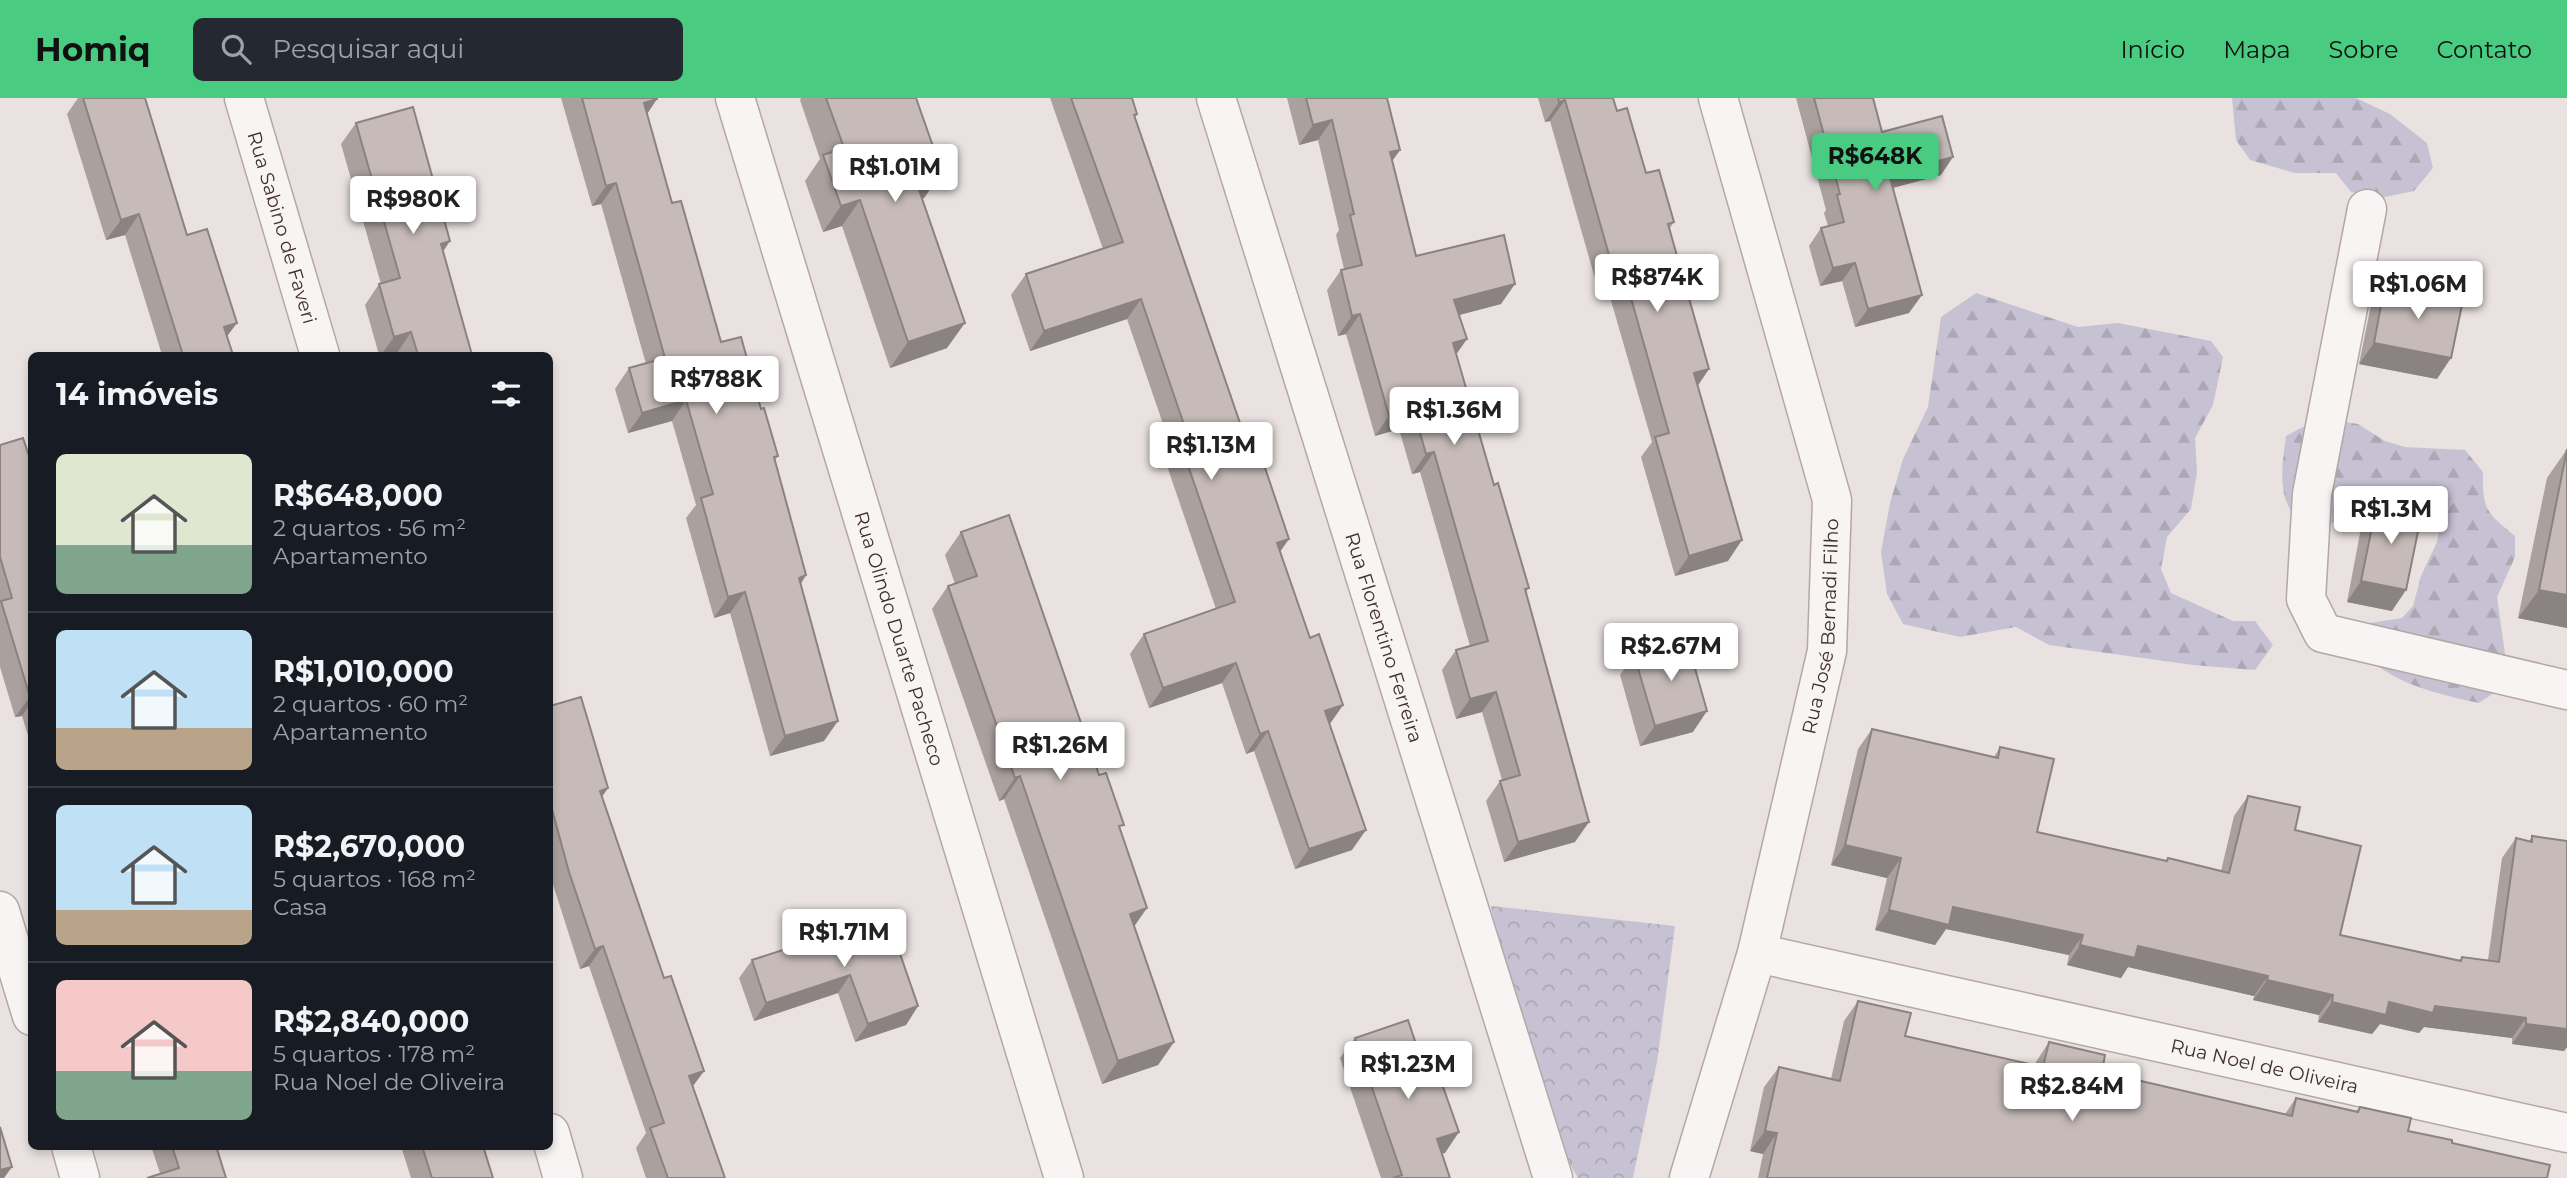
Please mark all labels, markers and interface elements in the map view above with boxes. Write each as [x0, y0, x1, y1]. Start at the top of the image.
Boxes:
search box [193, 18, 683, 81]
text: Homiq [35, 29, 151, 69]
icon: search [217, 30, 255, 68]
text: Pesquisar aqui [273, 33, 464, 65]
text: Início [2120, 35, 2185, 64]
text: Mapa [2223, 35, 2291, 64]
text: Sobre [2329, 35, 2398, 64]
text: Contato [2436, 35, 2532, 64]
street label: Rua Sabino de Faveri [242, 129, 321, 327]
pin: R$648K [1818, 134, 1932, 193]
text: R$648K [1828, 142, 1922, 170]
pin: R$1.01M [830, 144, 960, 204]
text: R$1.01M [849, 153, 941, 181]
pin: R$980K [356, 176, 470, 236]
text: R$980K [366, 185, 460, 213]
pin: R$874K [1600, 254, 1714, 314]
pin: R$1.06M [2353, 262, 2483, 321]
text: R$874K [1611, 263, 1703, 291]
text: R$1.06M [2369, 270, 2467, 298]
pin: R$788K [659, 356, 773, 416]
text: R$788K [670, 365, 762, 393]
icon: filters [487, 375, 525, 413]
text: 14 imóveis [56, 376, 218, 413]
pin: R$1.36M [1389, 388, 1519, 447]
text: R$1.36M [1406, 396, 1502, 424]
pin: R$1.13M [1146, 422, 1276, 482]
text: R$1.13M [1166, 431, 1256, 459]
text: R$648,000 [273, 477, 443, 514]
icon: home [112, 482, 196, 566]
pin: R$1.3M [2334, 486, 2448, 546]
text: R$1.3M [2350, 495, 2432, 523]
street label: Rua Olindo Duarte Pacheco [850, 509, 949, 769]
text: 2 quartos · 56 m² [273, 514, 466, 542]
street label: Rua José Bernadi Filho [1797, 518, 1843, 736]
street label: Rua Florentino Ferreira [1340, 530, 1427, 745]
text: Apartamento [273, 542, 428, 570]
pin: R$2.67M [1606, 624, 1736, 683]
text: R$2.67M [1620, 632, 1722, 660]
text: R$1,010,000 [273, 653, 454, 690]
icon: home [112, 658, 196, 742]
text: 2 quartos · 60 m² [273, 690, 468, 718]
text: Apartamento [273, 718, 428, 746]
pin: R$1.26M [995, 722, 1125, 782]
text: R$1.26M [1012, 731, 1108, 759]
text: R$2,670,000 [273, 828, 465, 865]
icon: home [112, 833, 196, 917]
text: 5 quartos · 168 m² [273, 865, 476, 893]
text: Casa [273, 893, 328, 921]
pin: R$1.71M [779, 910, 909, 969]
text: R$1.71M [798, 918, 890, 946]
text: R$2,840,000 [273, 1003, 469, 1040]
icon: home [112, 1008, 196, 1092]
street label: Rua Noel de Oliveira [2168, 1034, 2361, 1098]
text: 5 quartos · 178 m² [273, 1040, 475, 1068]
pin: R$1.23M [1343, 1042, 1473, 1101]
text: R$1.23M [1360, 1050, 1456, 1078]
pin: R$2.84M [2007, 1063, 2137, 1123]
text: Rua Noel de Oliveira [273, 1068, 505, 1096]
text: R$2.84M [2020, 1072, 2124, 1100]

